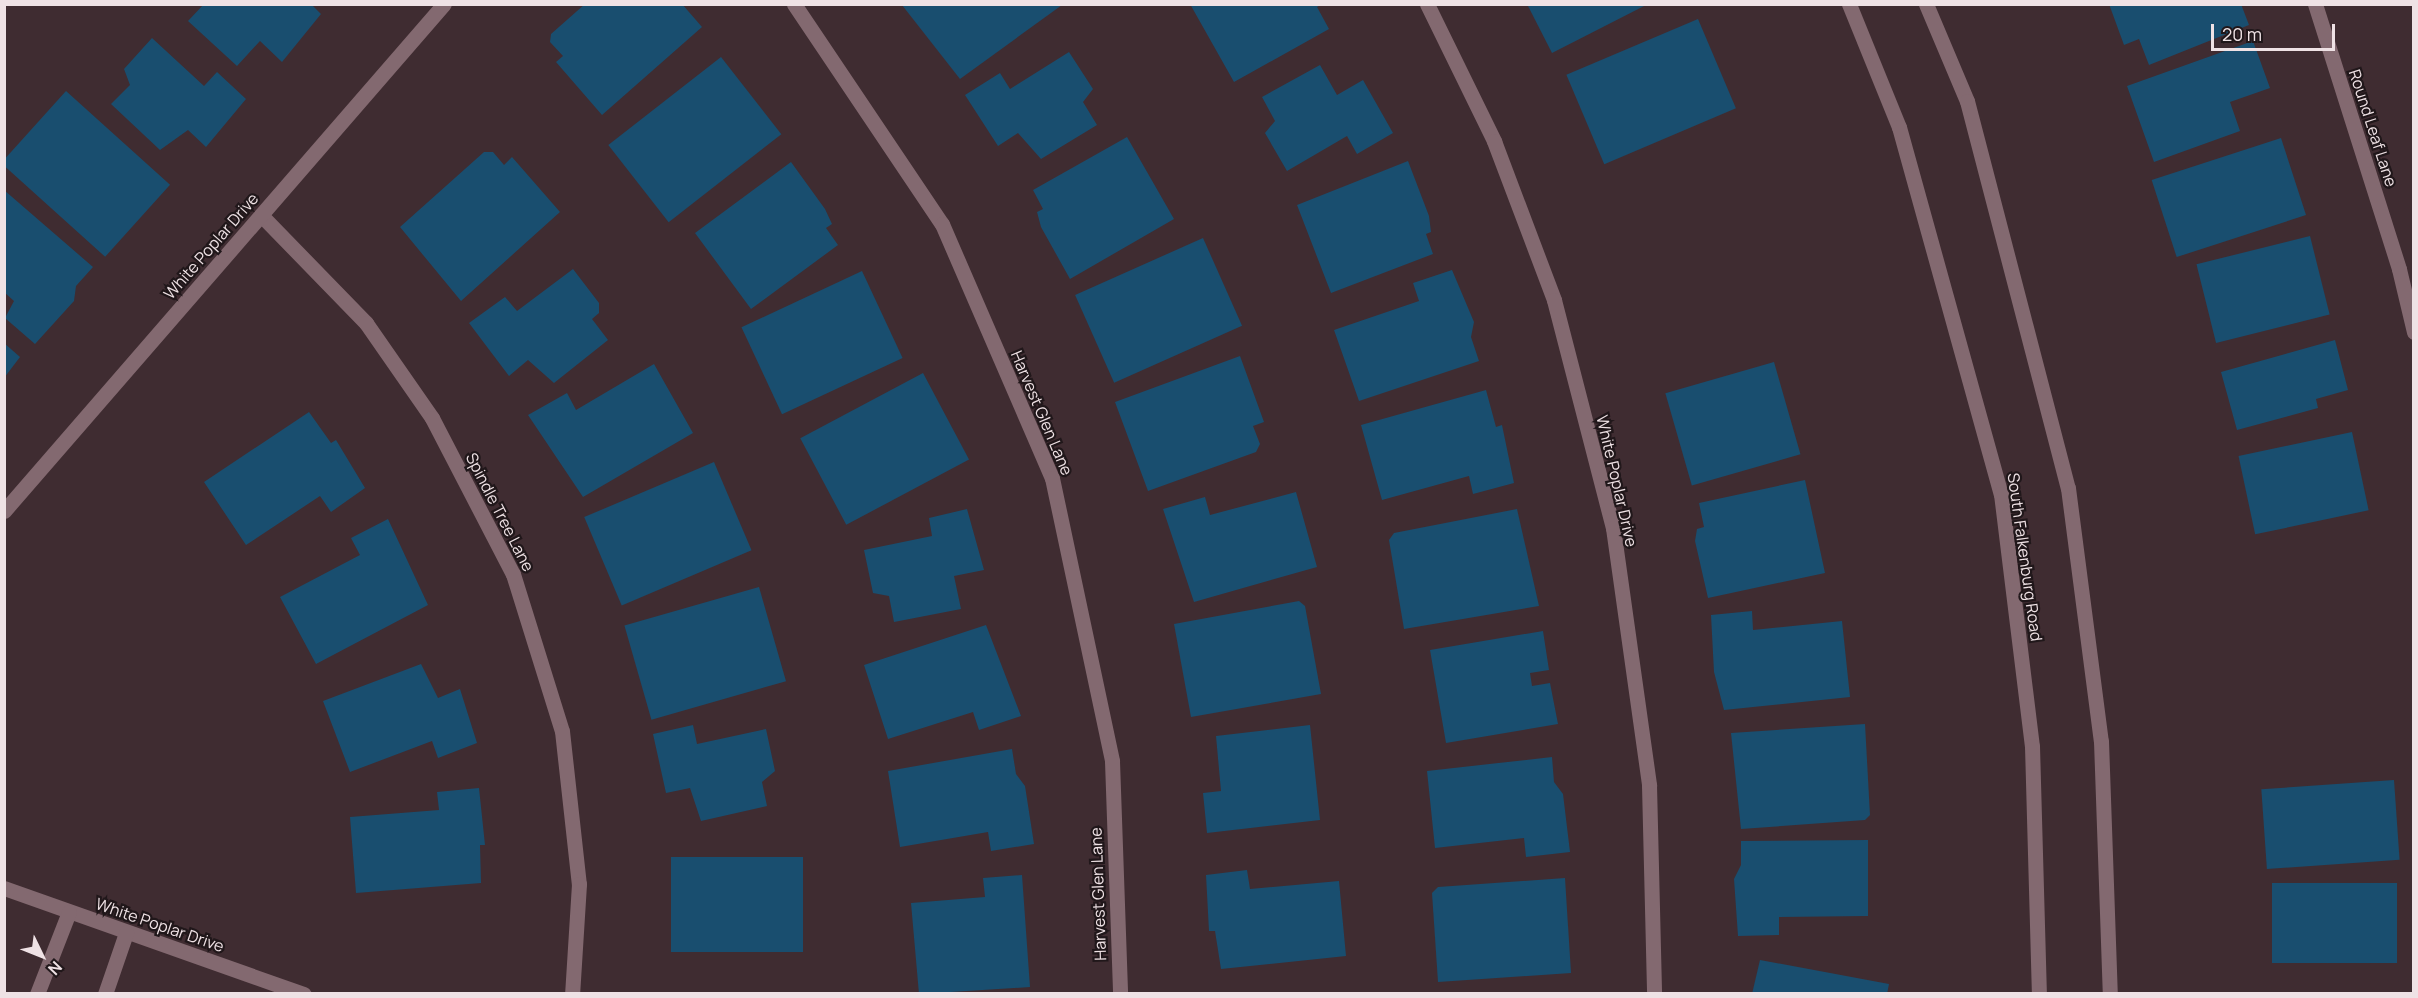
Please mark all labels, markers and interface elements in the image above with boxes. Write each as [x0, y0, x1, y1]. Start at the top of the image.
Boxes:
scale bar [2214, 12, 2338, 50]
text: 20 m [2222, 22, 2262, 46]
street label: Round Leaf Lane [2345, 67, 2401, 189]
street label: White Poplar Drive [160, 189, 262, 303]
street label: Harvest Glen Lane [1007, 348, 1077, 478]
street label: White Poplar Drive [1593, 413, 1641, 549]
street label: Spindle Tree Lane [462, 450, 538, 574]
street label: South Falkenburg Road [2004, 472, 2046, 642]
street label: Harvest Glen Lane [1086, 827, 1110, 961]
street label: White Poplar Drive [93, 894, 227, 956]
north arrow [12, 926, 72, 986]
text: N [43, 957, 67, 980]

